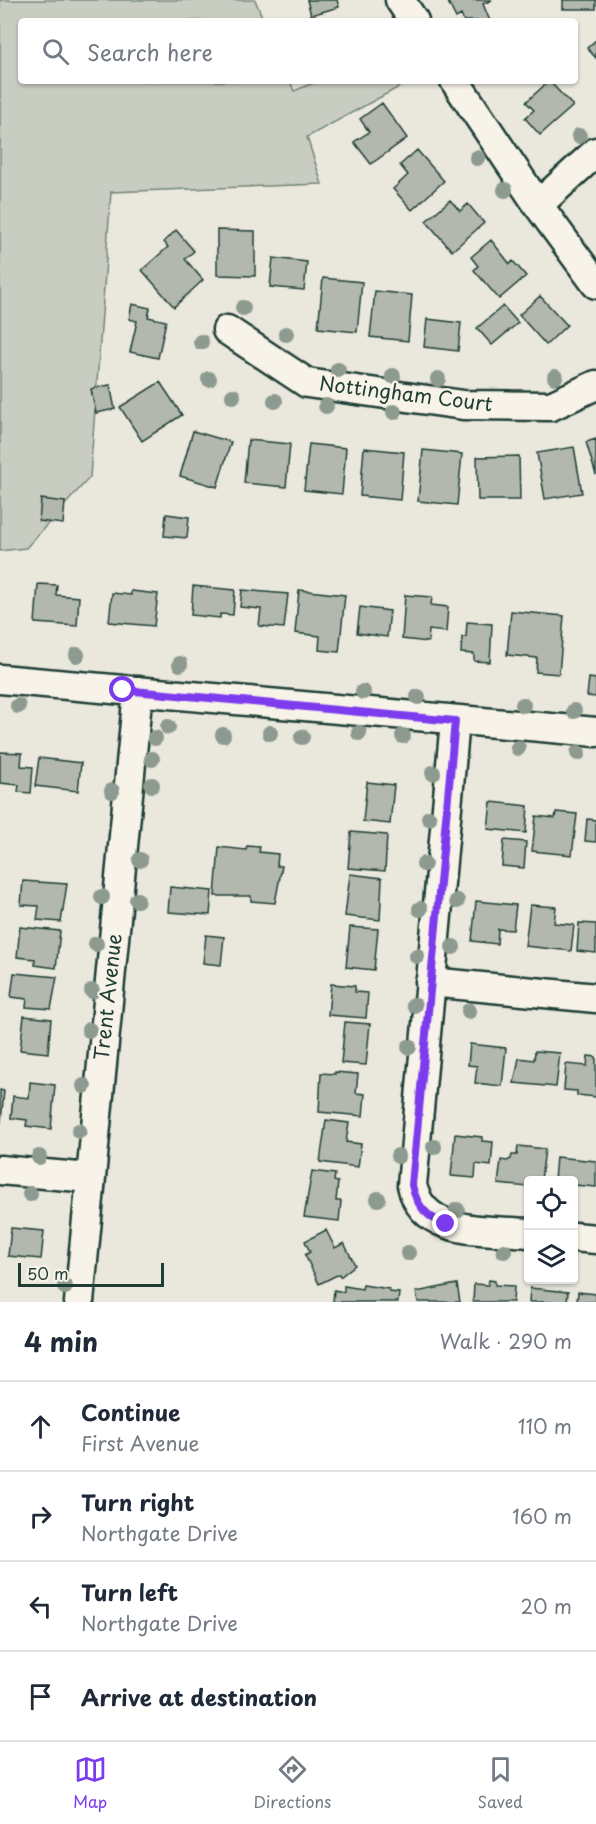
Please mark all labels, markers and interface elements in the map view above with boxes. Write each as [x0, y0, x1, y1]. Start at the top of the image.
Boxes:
search box [18, 18, 578, 84]
icon: search [39, 35, 72, 68]
text: Search here [87, 35, 213, 68]
street label: Nottingham Court [318, 367, 495, 419]
route start [109, 676, 135, 702]
street label: Trent Avenue [85, 932, 129, 1062]
map controls [524, 1176, 578, 1284]
button: locate [524, 1176, 578, 1230]
route end [432, 1210, 458, 1236]
button: layers [524, 1230, 578, 1284]
scale bar [18, 1260, 164, 1288]
text: 50 m [27, 1261, 68, 1285]
text: 4 min [24, 1322, 98, 1361]
text: Walk · 290 m [440, 1326, 572, 1356]
text: Continue [81, 1395, 180, 1428]
icon: ahead [24, 1410, 57, 1443]
text: 110 m [518, 1411, 572, 1441]
text: First Avenue [81, 1428, 200, 1458]
text: Turn right [81, 1485, 194, 1518]
icon: right [24, 1500, 57, 1533]
text: 160 m [512, 1501, 572, 1531]
text: Northgate Drive [81, 1518, 238, 1548]
text: Turn left [81, 1575, 178, 1608]
icon: left [24, 1590, 57, 1623]
text: 20 m [520, 1591, 572, 1621]
text: Northgate Drive [81, 1608, 238, 1638]
icon: arrive [24, 1680, 57, 1713]
text: Arrive at destination [81, 1680, 317, 1713]
tab: Map [73, 1753, 107, 1813]
tab: Directions [253, 1753, 331, 1813]
tab: Saved [477, 1753, 523, 1813]

